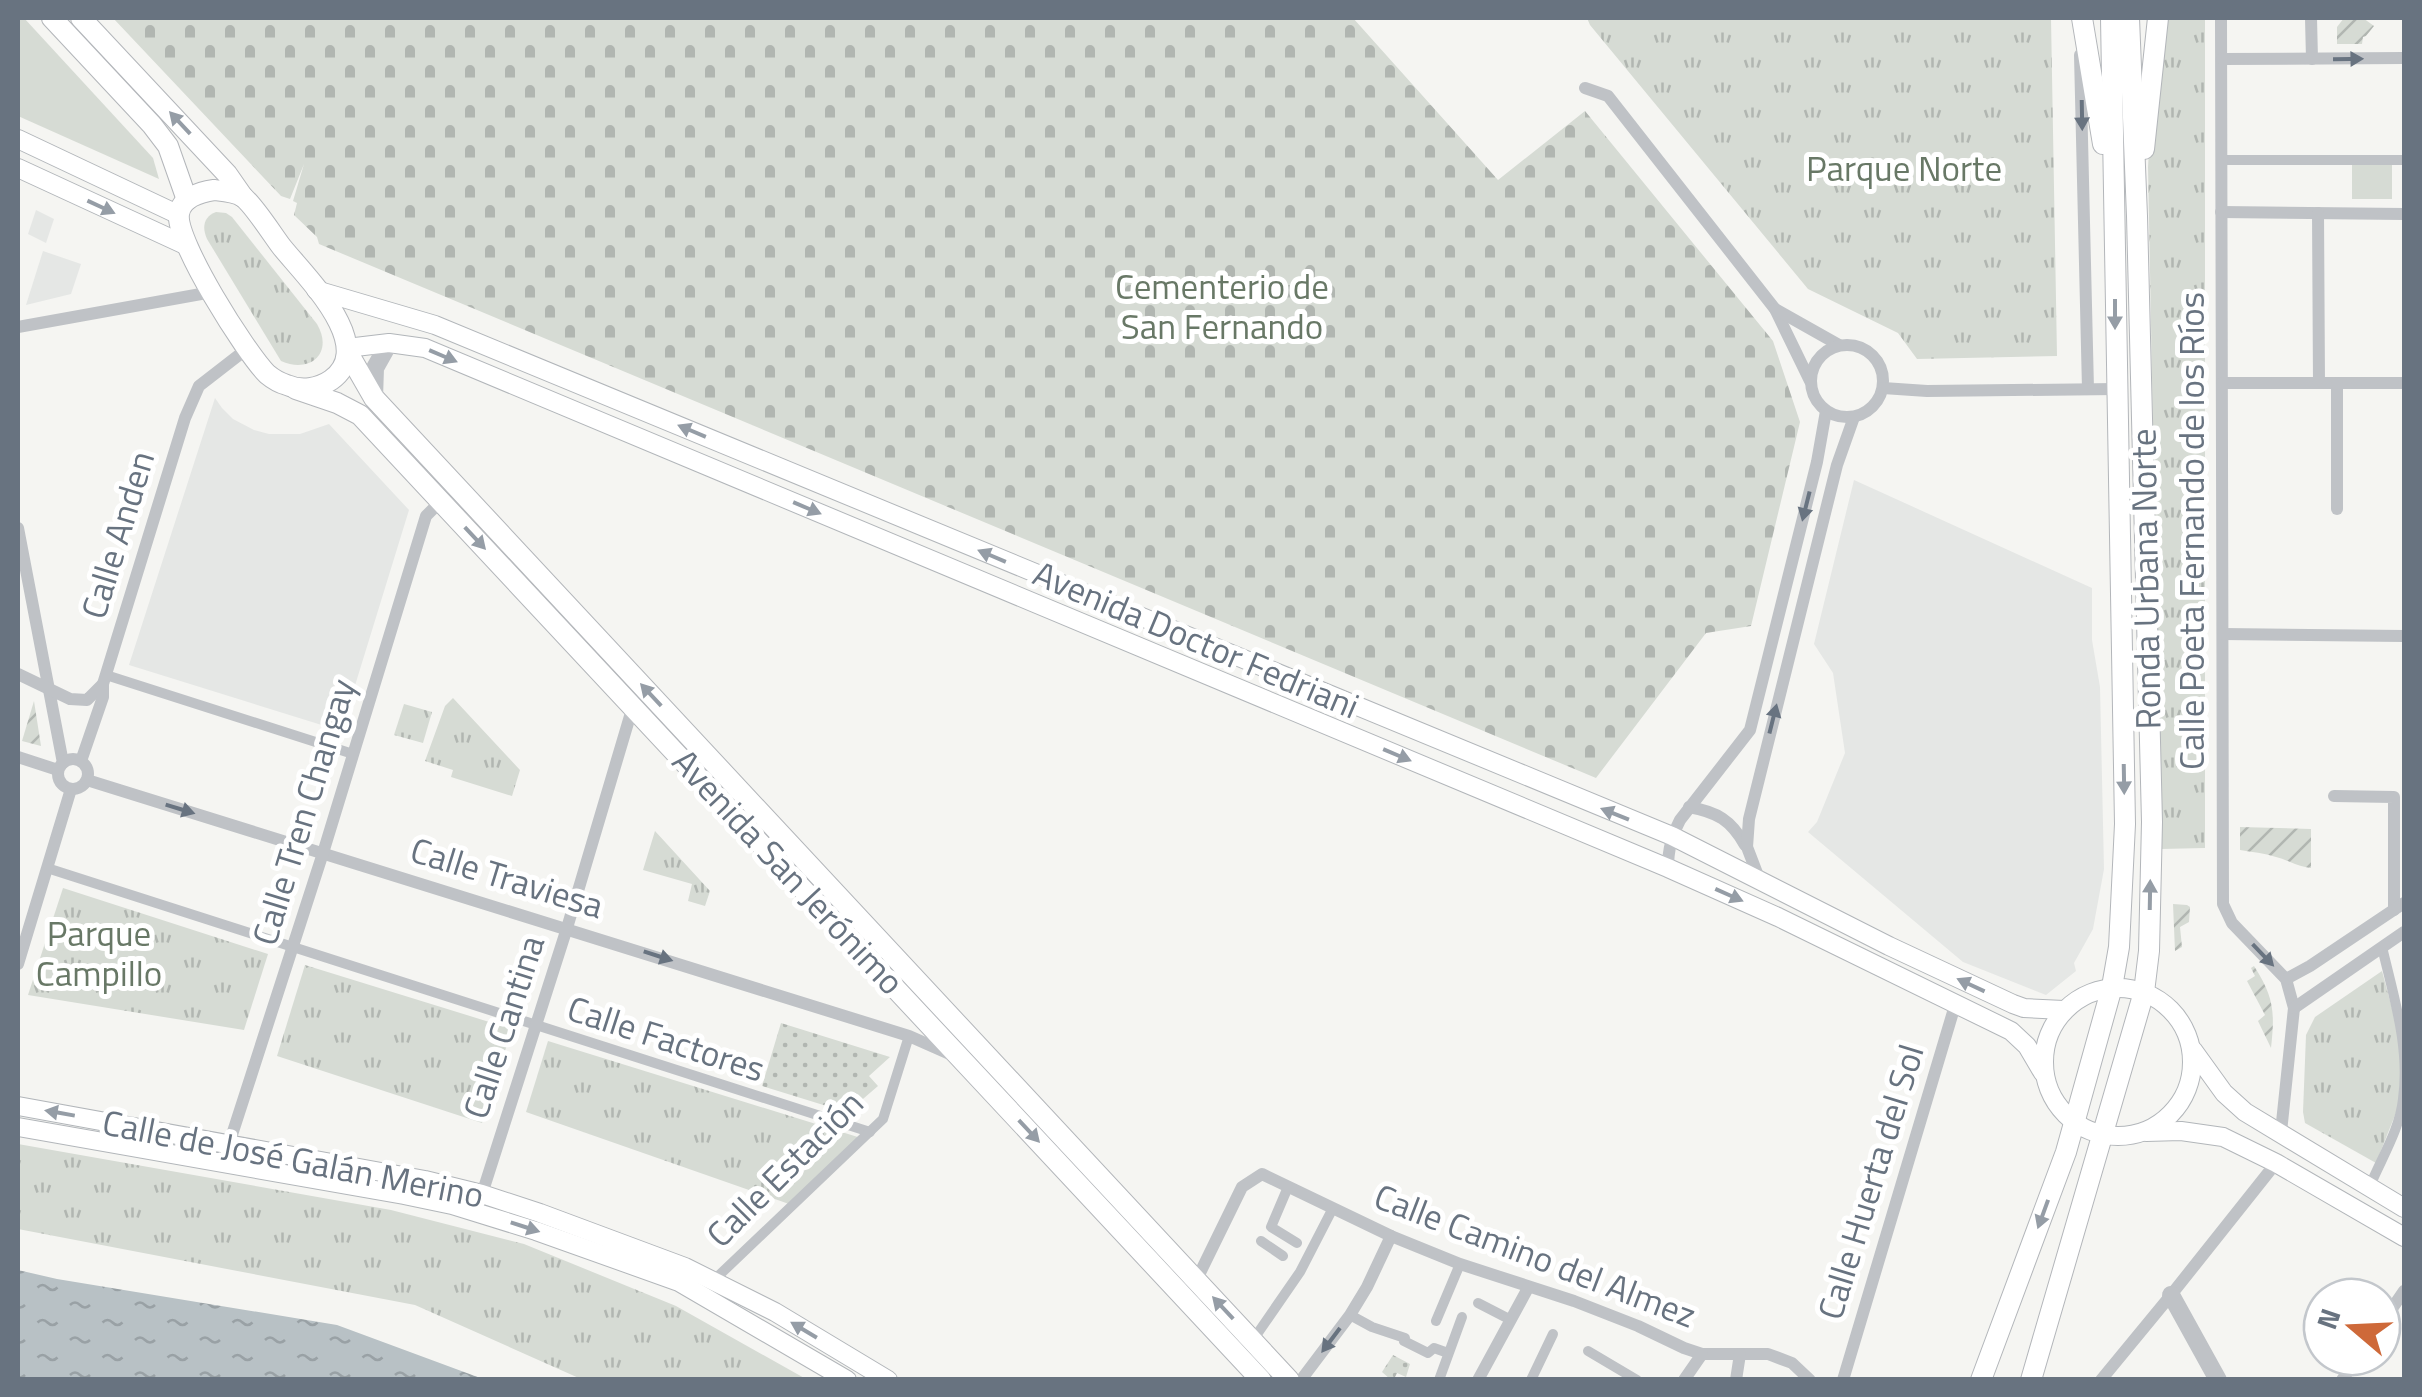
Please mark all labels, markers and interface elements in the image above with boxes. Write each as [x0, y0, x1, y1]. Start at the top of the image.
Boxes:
one-way arrow [2333, 51, 2365, 67]
one-way arrow [2074, 99, 2090, 131]
one-way arrow [169, 112, 192, 136]
park label: Parque Norte [1806, 141, 2002, 195]
one-way arrow [87, 198, 116, 215]
park label: Cementerio de San Fernando [1115, 259, 1329, 353]
street label: Calle Poeta Fernando de los Ríos [2164, 292, 2218, 770]
one-way arrow [2107, 299, 2123, 331]
one-way arrow [428, 348, 458, 364]
one-way arrow [676, 423, 706, 439]
street label: Ronda Urbana Norte [2115, 428, 2175, 730]
street label: Calle Anden [66, 444, 168, 625]
one-way arrow [1798, 491, 1813, 522]
one-way arrow [792, 500, 822, 516]
one-way arrow [463, 526, 486, 550]
street label: Avenida Doctor Fedriani [1025, 546, 1368, 732]
one-way arrow [977, 547, 1007, 563]
street label: Calle Tren Changay [237, 672, 369, 952]
one-way arrow [640, 684, 663, 708]
one-way arrow [1766, 703, 1782, 734]
street label: Avenida San Jerónimo [660, 736, 917, 1007]
one-way arrow [1383, 747, 1413, 763]
one-way arrow [2116, 764, 2132, 796]
one-way arrow [166, 802, 196, 817]
one-way arrow [1601, 806, 1630, 822]
street label: Calle Traviesa [404, 822, 610, 932]
one-way arrow [2143, 878, 2159, 910]
one-way arrow [1715, 886, 1744, 903]
park label: Parque Campillo [36, 906, 162, 1000]
street label: Calle Cantina [448, 928, 558, 1125]
one-way arrow [2251, 943, 2274, 967]
one-way arrow [643, 950, 673, 965]
one-way arrow [1957, 976, 1986, 993]
street label: Calle Factores [561, 981, 772, 1095]
street label: Calle Huerta del Sol [1803, 1037, 1938, 1326]
street label: Calle Estación [693, 1077, 875, 1259]
street label: Calle de José Galán Merino [98, 1095, 488, 1221]
one-way arrow [45, 1105, 76, 1121]
one-way arrow [1017, 1118, 1040, 1142]
street label: Calle Camino del Almez [1367, 1169, 1704, 1341]
one-way arrow [2034, 1200, 2050, 1230]
one-way arrow [510, 1221, 540, 1236]
north arrow [2302, 1277, 2402, 1377]
one-way arrow [1212, 1296, 1235, 1320]
text: N [2304, 1303, 2351, 1335]
one-way arrow [790, 1322, 818, 1339]
one-way arrow [1322, 1327, 1341, 1353]

